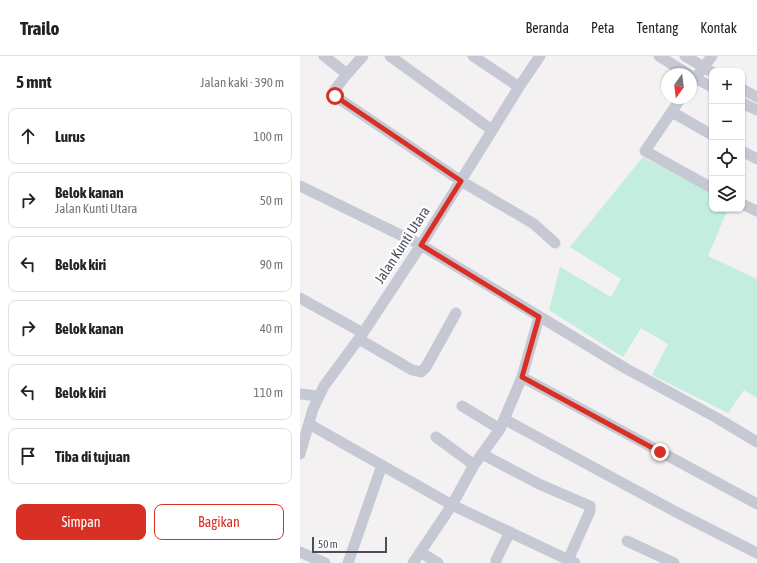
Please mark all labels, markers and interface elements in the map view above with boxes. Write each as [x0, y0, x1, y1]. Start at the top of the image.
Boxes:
text: Trailo [20, 17, 59, 39]
text: Beranda [526, 20, 569, 36]
text: Peta [591, 20, 615, 36]
text: Tentang [637, 20, 678, 36]
text: Kontak [700, 20, 737, 36]
north arrow [661, 68, 697, 104]
map controls [709, 68, 745, 212]
button: + [709, 68, 745, 104]
text: 5 mnt [16, 72, 52, 92]
text: Jalan kaki · 390 m [200, 75, 284, 90]
route start [326, 87, 344, 105]
button: − [709, 104, 745, 140]
icon: ahead [17, 125, 39, 147]
text: Lurus [55, 128, 85, 145]
text: 100 m [254, 129, 283, 144]
button: locate [709, 140, 745, 176]
button: layers [709, 176, 745, 212]
text: Belok kanan [55, 184, 124, 201]
icon: right [17, 189, 39, 211]
text: 50 m [260, 193, 283, 208]
text: Jalan Kunti Utara [55, 201, 137, 216]
street label: Jalan Kunti Utara [371, 204, 433, 286]
icon: left [17, 253, 39, 275]
text: Belok kiri [55, 256, 106, 273]
text: 90 m [260, 257, 283, 272]
icon: right [17, 317, 39, 339]
text: Belok kanan [55, 320, 124, 337]
text: 40 m [260, 321, 283, 336]
icon: left [17, 381, 39, 403]
text: Belok kiri [55, 384, 106, 401]
text: 110 m [254, 385, 283, 400]
route end [651, 443, 669, 461]
icon: arrive [17, 445, 39, 467]
text: Tiba di tujuan [55, 448, 130, 465]
button: Simpan [16, 504, 146, 540]
button: Bagikan [154, 504, 284, 540]
scale bar [312, 535, 387, 554]
text: 50 m [318, 538, 338, 550]

